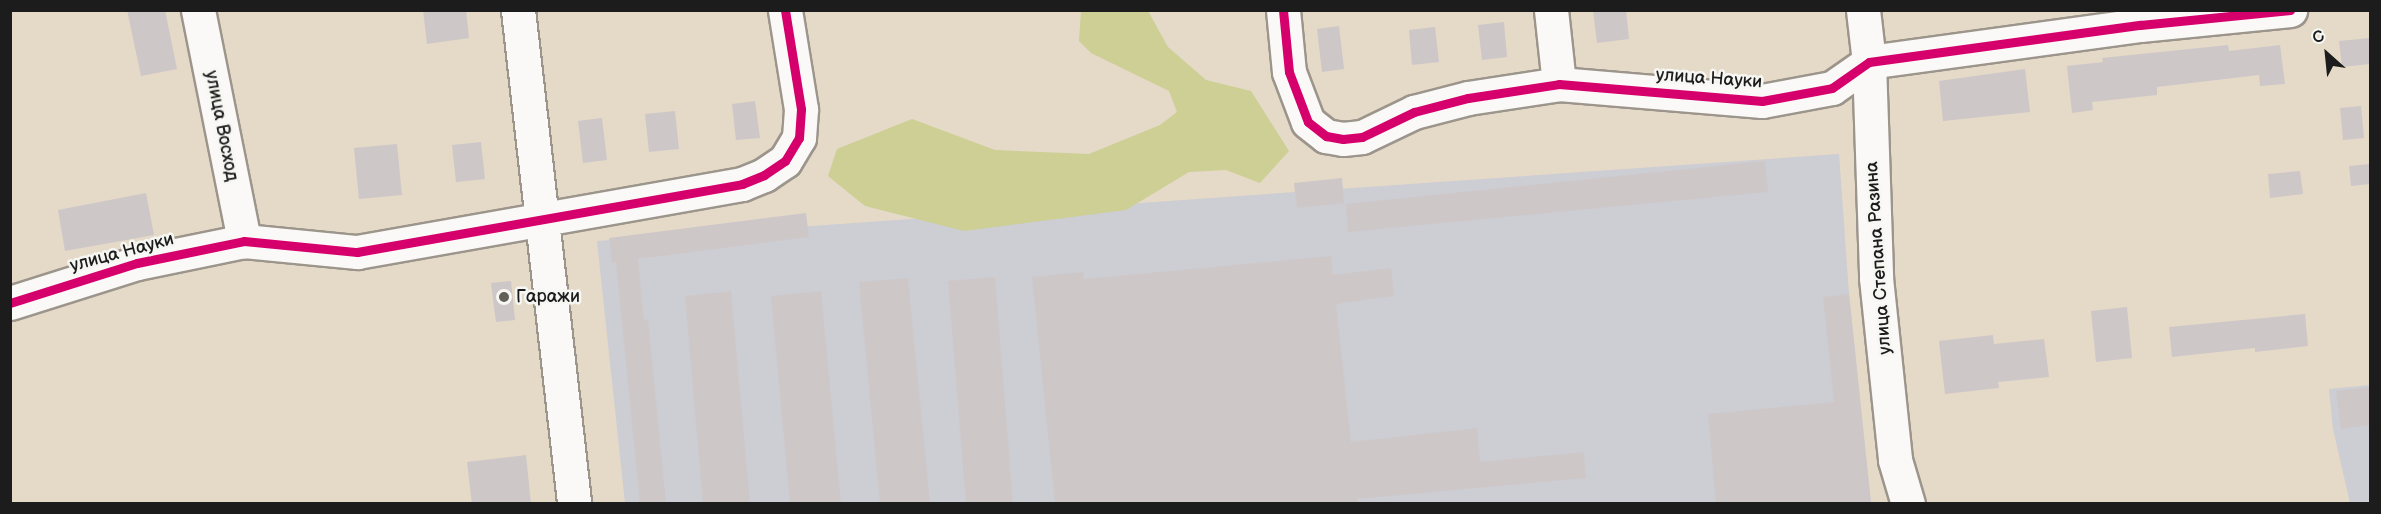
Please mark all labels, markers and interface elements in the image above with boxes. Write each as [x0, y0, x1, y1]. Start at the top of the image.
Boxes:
north arrow [2297, 24, 2357, 84]
text: С [2309, 27, 2328, 49]
street label: улица Науки [1655, 65, 1763, 93]
street label: улица Восход [200, 69, 242, 183]
street label: улица Степана Разина [1861, 161, 1897, 355]
street label: улица Науки [68, 229, 176, 277]
place label: Гаражи [516, 286, 580, 308]
marker: Гаражи [497, 290, 511, 304]

